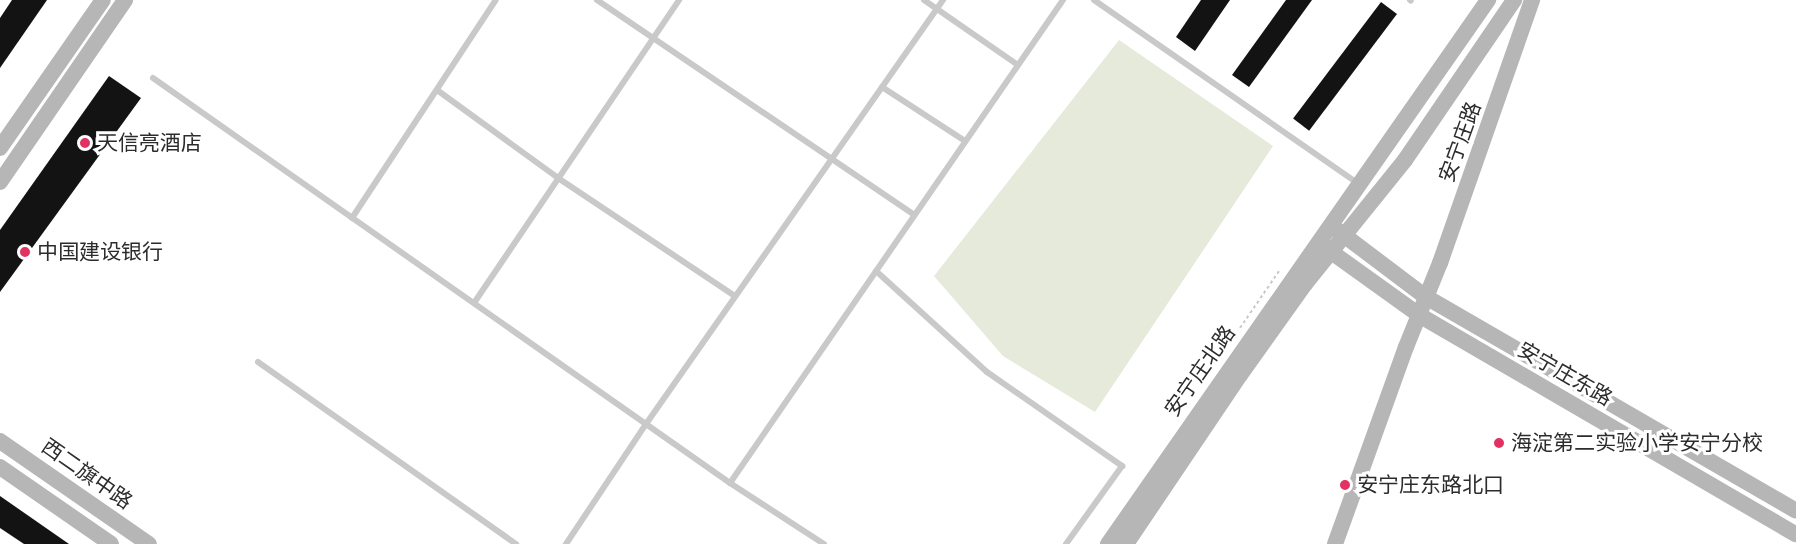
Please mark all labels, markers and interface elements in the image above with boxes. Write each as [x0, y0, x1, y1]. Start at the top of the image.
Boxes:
street label: 安宁庄路 [1434, 98, 1486, 186]
place label: 天信亮酒店 [97, 130, 202, 156]
marker: 天信亮酒店 [78, 136, 92, 150]
place label: 中国建设银行 [37, 239, 163, 265]
marker: 中国建设银行 [18, 245, 32, 259]
street label: 安宁庄北路 [1160, 321, 1240, 421]
street label: 安宁庄东路 [1513, 337, 1617, 411]
place label: 海淀第二实验小学安宁分校 [1511, 430, 1763, 456]
street label: 西二旗中路 [37, 434, 137, 514]
marker: 海淀第二实验小学安宁分校 [1492, 436, 1506, 450]
place label: 安宁庄东路北口 [1357, 472, 1504, 498]
marker: 安宁庄东路北口 [1338, 478, 1352, 492]

